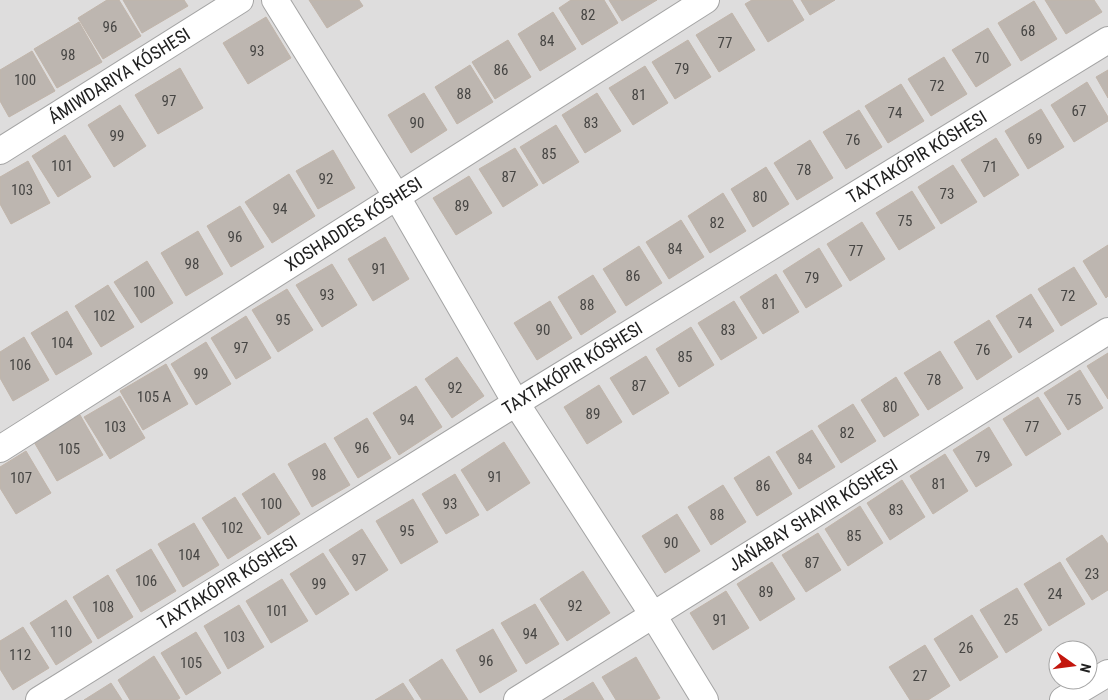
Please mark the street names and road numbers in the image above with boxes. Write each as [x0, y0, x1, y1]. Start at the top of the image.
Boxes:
street label: ÁMIWDARIYA KÓSHESI [44, 23, 194, 128]
street label: TAXTAKÓPIR KÓSHESI [843, 106, 990, 208]
street label: XOSHADDES KÓSHESI [281, 172, 426, 275]
street label: TAXTAKÓPIR KÓSHESI [498, 317, 646, 419]
street label: JAŃABAY SHAYIR KÓSHESI [724, 454, 901, 575]
street label: TAXTAKÓPIR KÓSHESI [154, 531, 301, 634]

